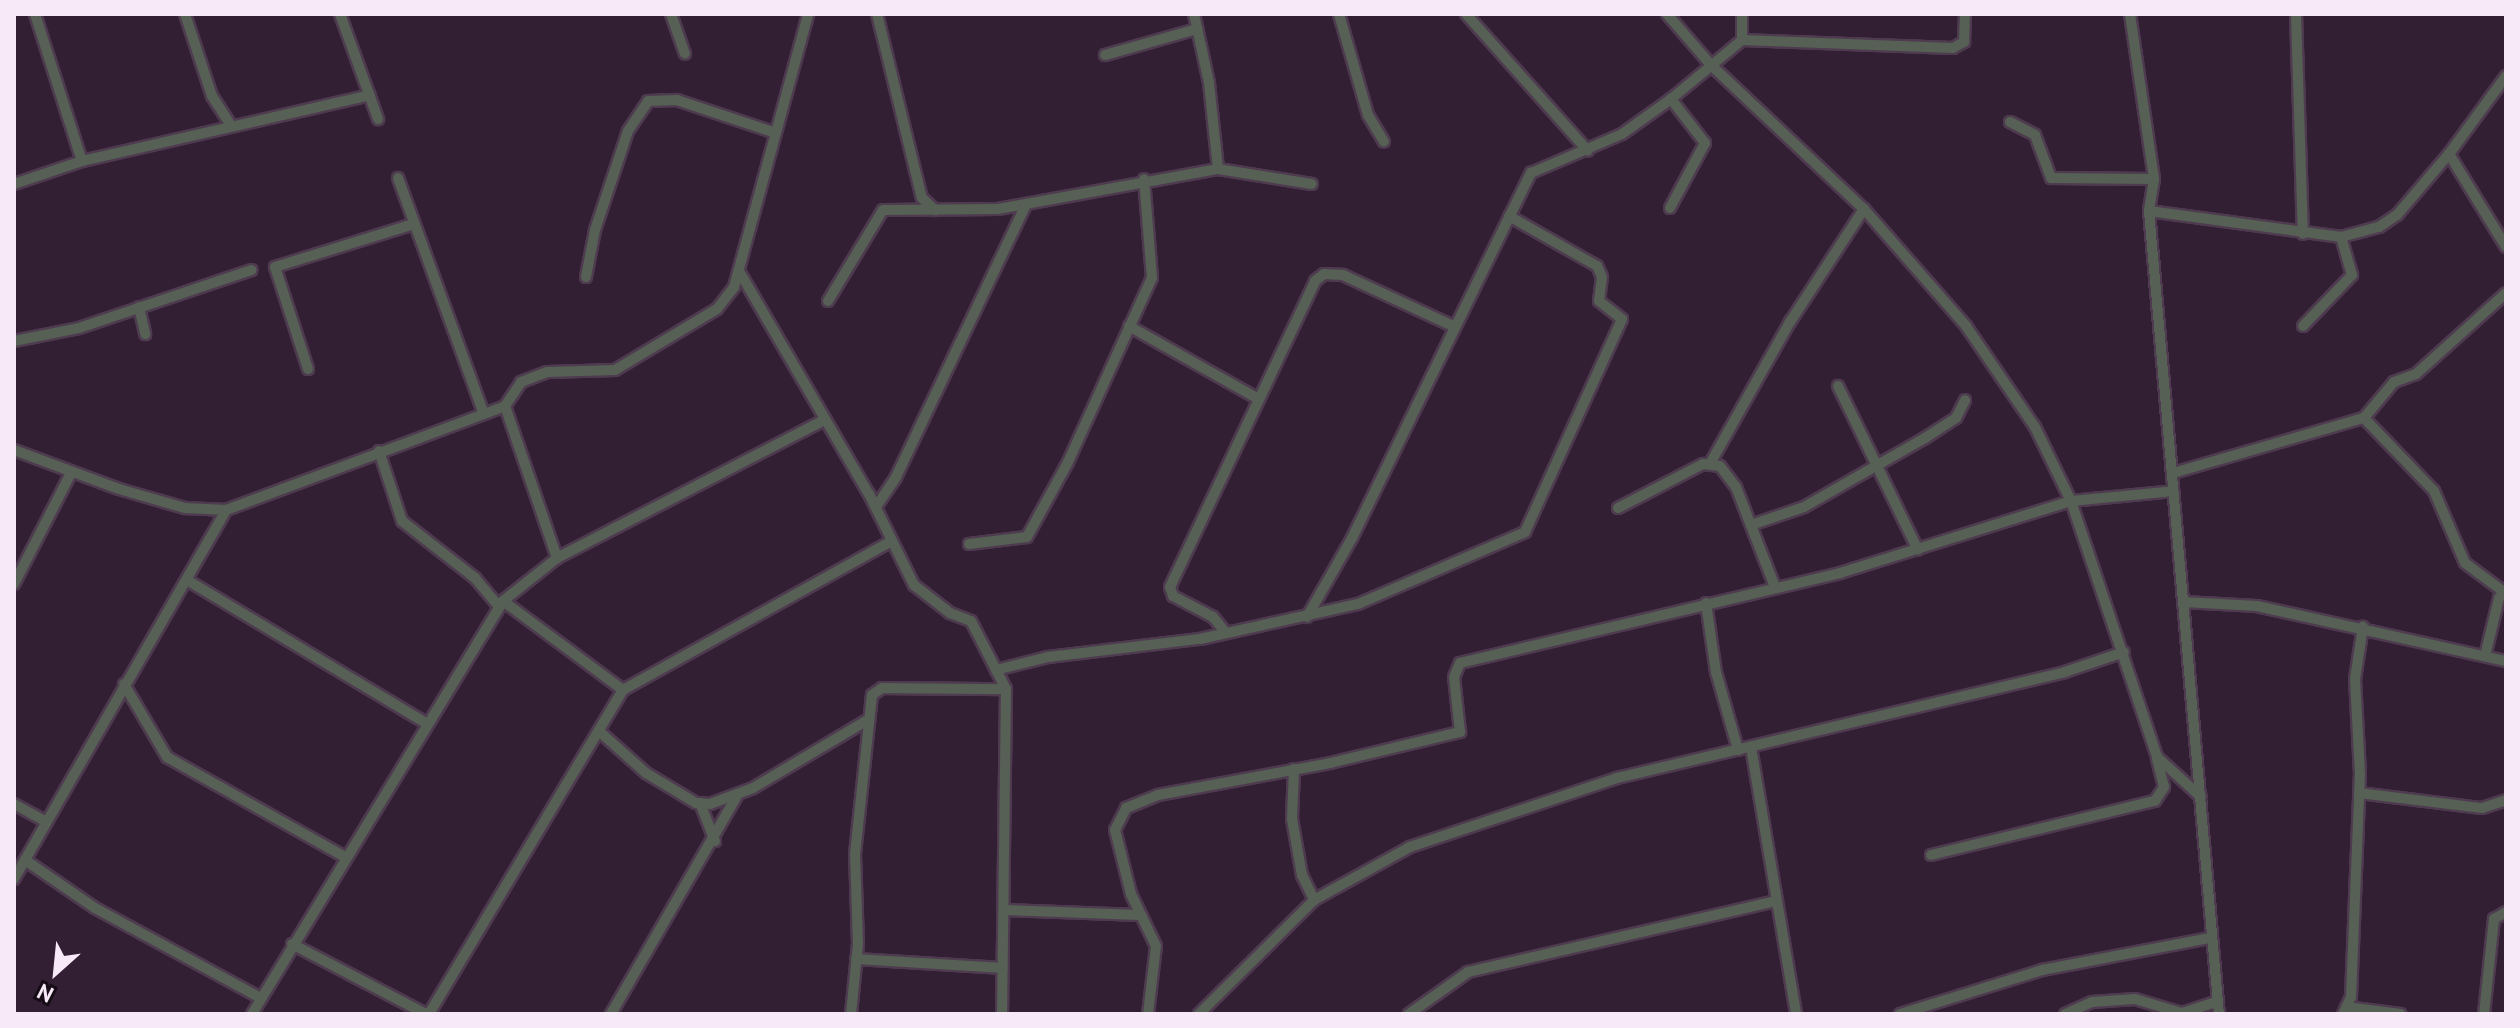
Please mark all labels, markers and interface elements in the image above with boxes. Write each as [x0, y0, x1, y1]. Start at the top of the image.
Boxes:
north arrow [16, 932, 96, 1012]
text: N [32, 978, 58, 1009]

